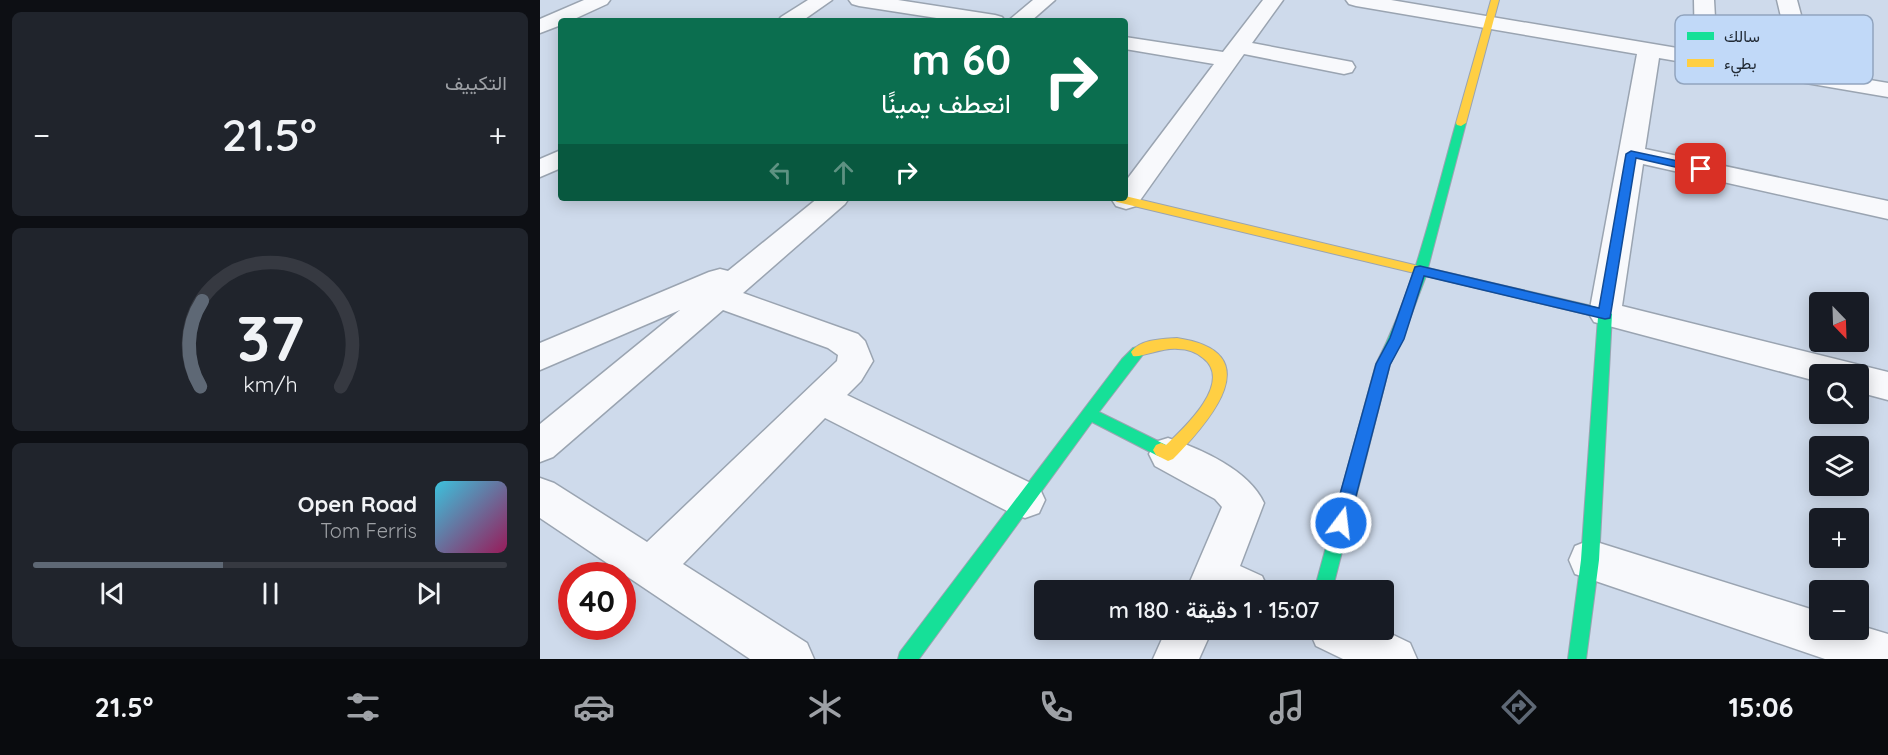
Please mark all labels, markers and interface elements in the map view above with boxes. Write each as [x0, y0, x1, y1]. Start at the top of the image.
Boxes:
legend [1675, 15, 1873, 84]
text: سالك [1724, 26, 1760, 46]
text: 60 m [911, 33, 1011, 86]
icon: right [1032, 42, 1110, 120]
text: بطيء [1724, 53, 1756, 77]
text: التكييف [445, 70, 507, 95]
text: انعطف يمينًا [881, 86, 1011, 120]
text: 21.5° [222, 106, 317, 162]
text: − [33, 114, 50, 155]
text: + [488, 114, 507, 155]
pin [1675, 143, 1726, 194]
icon: arrive [1684, 152, 1717, 185]
icon: left [764, 156, 797, 189]
icon: ahead [827, 156, 860, 189]
icon: right [890, 156, 923, 189]
north arrow [1809, 292, 1869, 352]
map controls [1809, 292, 1869, 640]
text: 37 [236, 299, 304, 377]
button: search [1809, 364, 1869, 424]
text: km/h [243, 371, 297, 397]
button: layers [1809, 436, 1869, 496]
text: Open Road [298, 490, 417, 518]
position arrow [1309, 491, 1373, 555]
button: + [1809, 508, 1869, 568]
text: Tom Ferris [320, 518, 417, 543]
speed limit sign: 40 [558, 562, 636, 640]
icon: previous [96, 577, 129, 610]
icon: pause [254, 577, 287, 610]
icon: next [412, 577, 445, 610]
button: − [1809, 580, 1869, 640]
text: 15:07 · 1 دقيقة · 180 m [1109, 596, 1319, 624]
icon: filters [342, 686, 384, 728]
icon: car [573, 686, 615, 728]
icon: climate [804, 686, 846, 728]
icon: phone [1035, 686, 1077, 728]
icon: music [1266, 686, 1308, 728]
icon: directions [1498, 686, 1540, 728]
text: 21.5° [95, 690, 153, 724]
text: 15:06 [1729, 690, 1793, 724]

